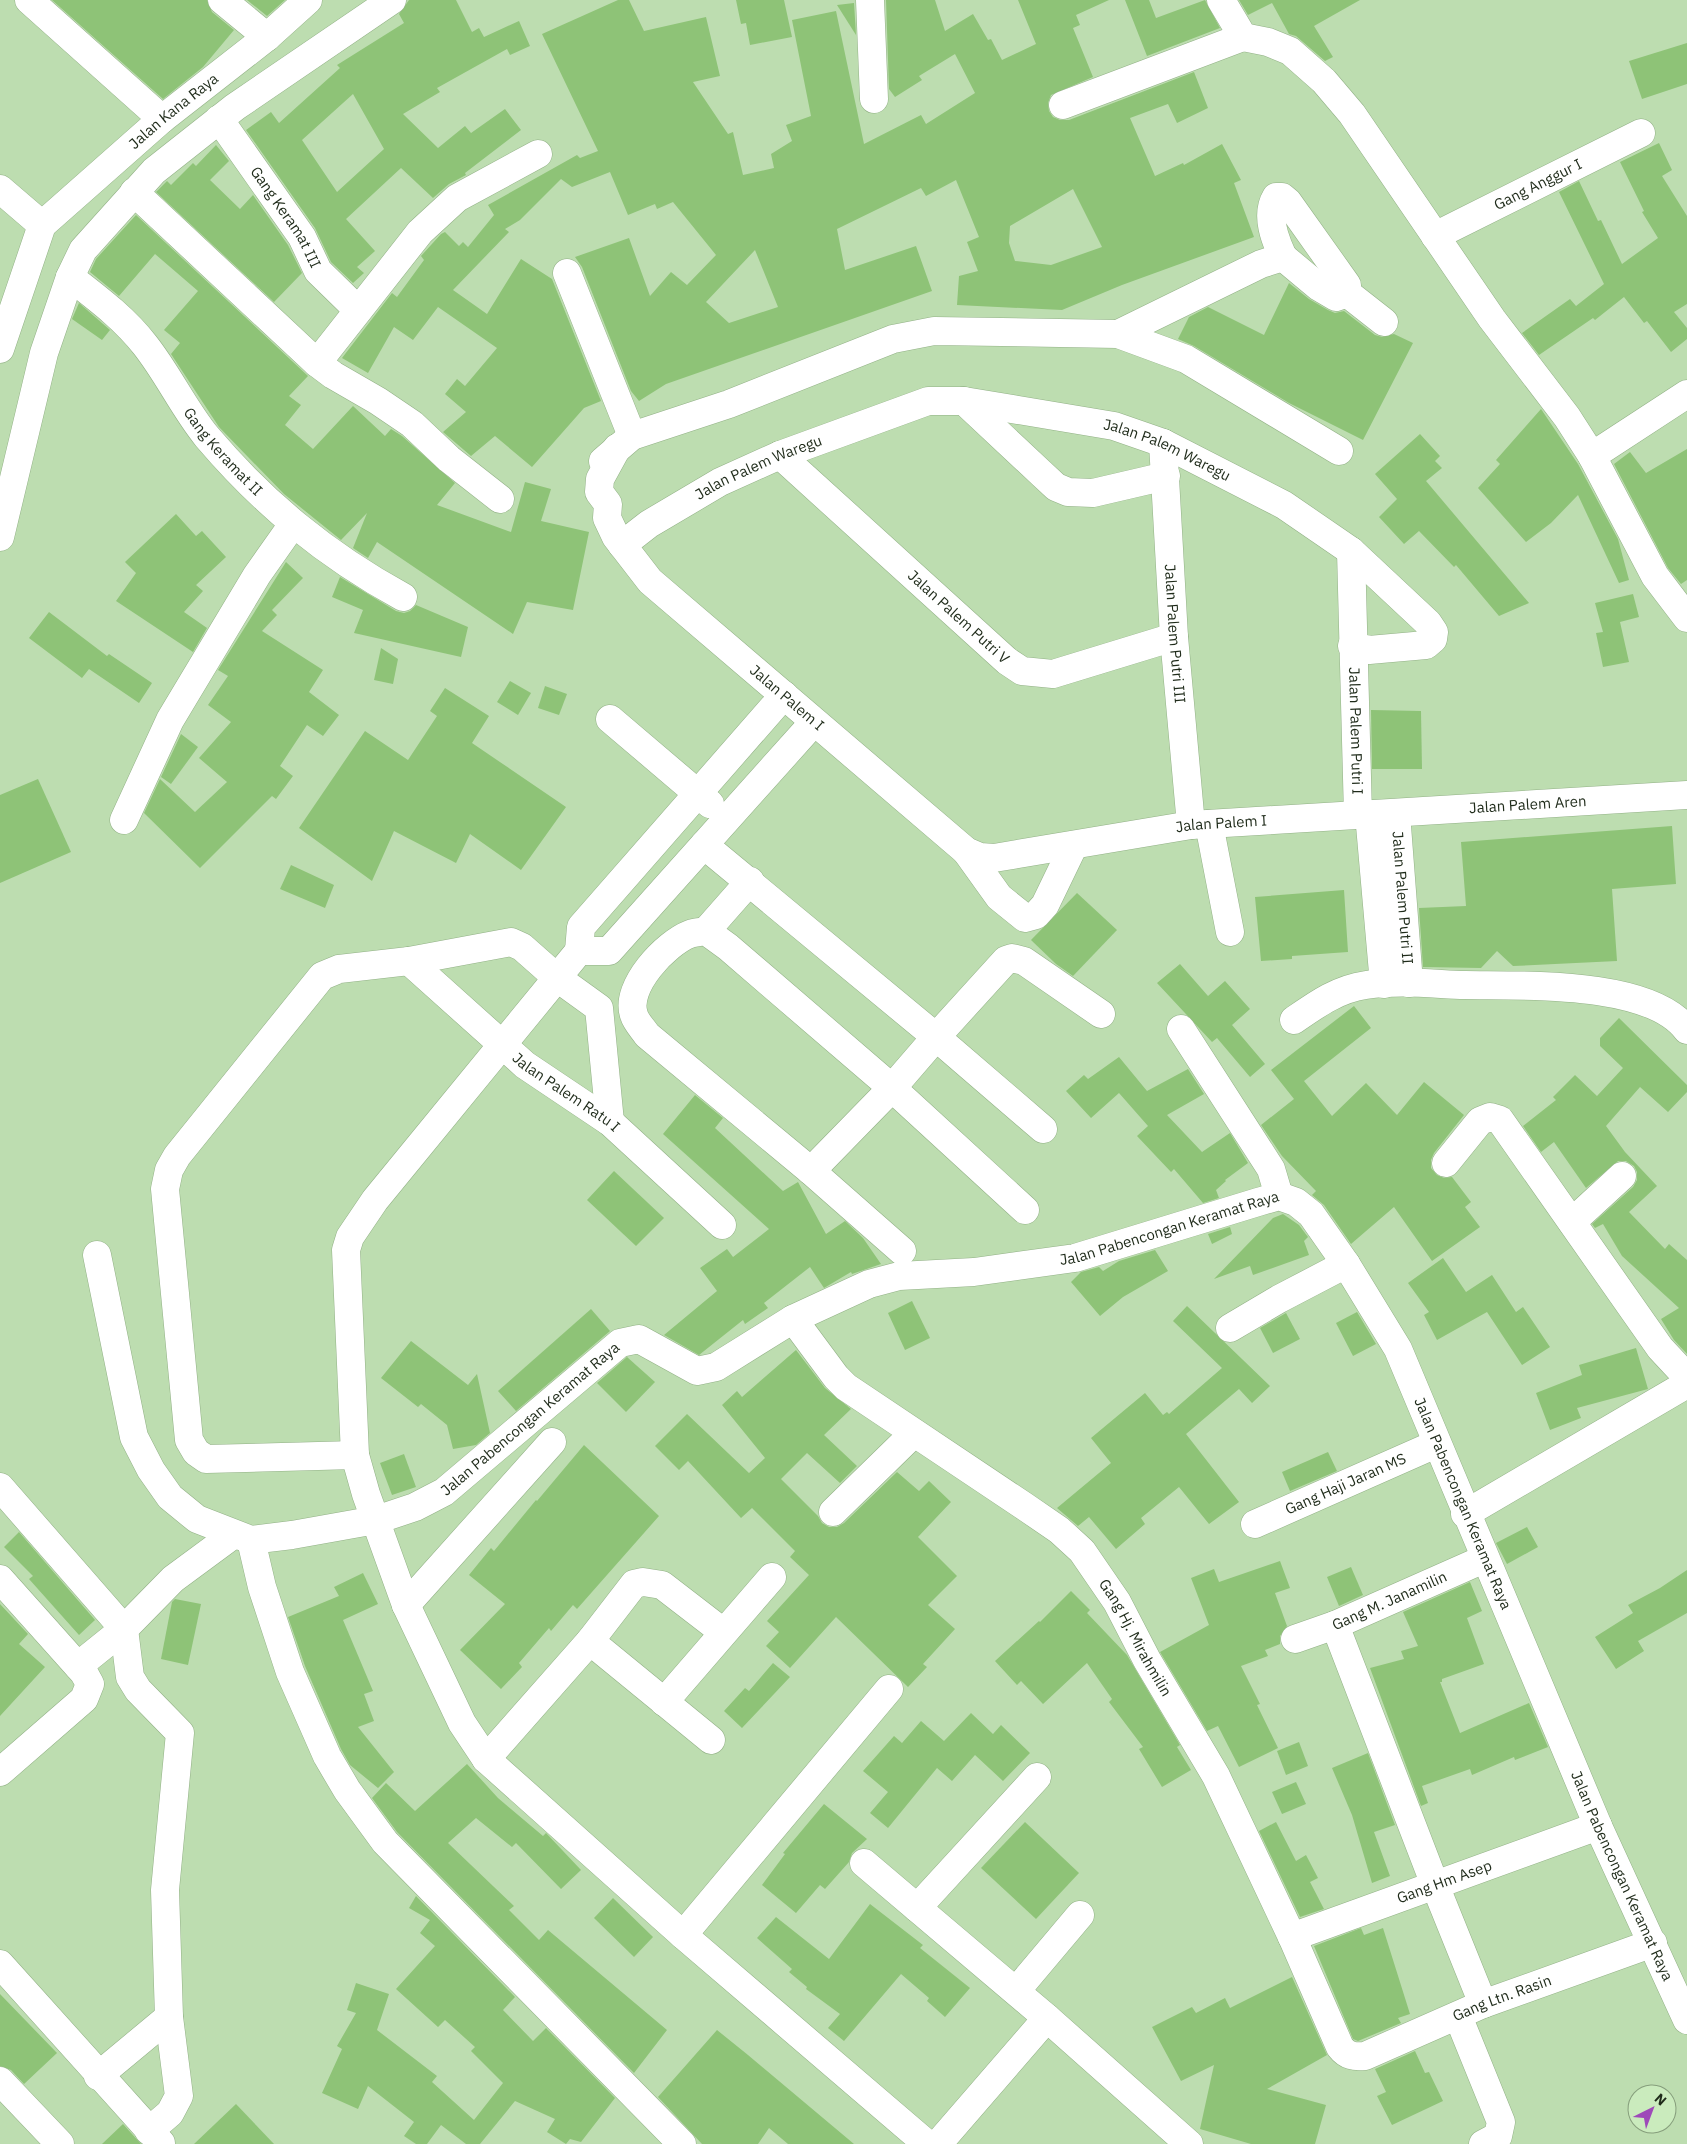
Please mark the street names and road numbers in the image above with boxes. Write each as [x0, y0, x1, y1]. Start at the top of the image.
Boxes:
street label: Jalan Kana Raya [125, 69, 222, 153]
street label: Gang Anggur I [1490, 154, 1585, 214]
street label: Gang Keramat III [246, 163, 325, 271]
street label: Gang Keramat II [180, 404, 267, 500]
street label: Jalan Palem Waregu [1102, 414, 1234, 485]
street label: Jalan Palem Waregu [691, 430, 824, 504]
street label: Jalan Palem Putri III [1161, 563, 1190, 704]
street label: Jalan Palem Putri V [904, 566, 1014, 668]
street label: Jalan Palem I [746, 660, 828, 735]
street label: Jalan Palem Putri I [1345, 667, 1367, 795]
street label: Jalan Palem Aren [1468, 791, 1587, 817]
street label: Jalan Palem I [1174, 810, 1268, 836]
street label: Jalan Palem Putri II [1388, 830, 1418, 965]
street label: Jalan Palem Ratu I [508, 1048, 624, 1136]
street label: Jalan Pabencongan Keramat Raya [1058, 1186, 1281, 1269]
street label: Jalan Pabencongan Keramat Raya [437, 1338, 623, 1500]
street label: Jalan Pabencongan Keramat Raya [1410, 1395, 1516, 1612]
street label: Gang Haji Jaran MS [1282, 1448, 1409, 1519]
street label: Gang M. Janamilin [1329, 1567, 1450, 1634]
street label: Gang Hj. Mirahmilin [1095, 1575, 1176, 1700]
street label: Jalan Pabencongan Keramat Raya [1567, 1768, 1678, 1984]
street label: Gang Hm Asep [1394, 1855, 1494, 1907]
street label: Gang Ltn. Rasin [1449, 1970, 1554, 2025]

